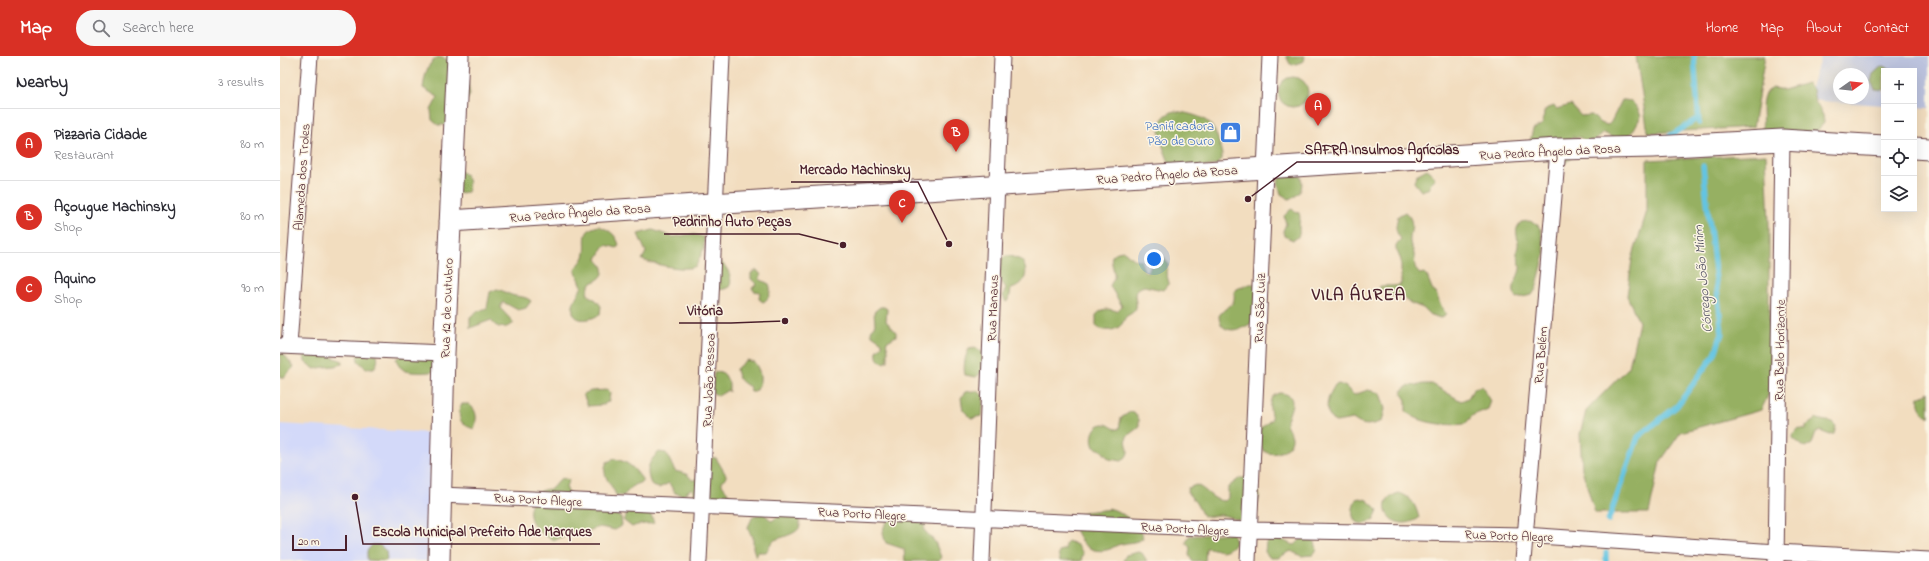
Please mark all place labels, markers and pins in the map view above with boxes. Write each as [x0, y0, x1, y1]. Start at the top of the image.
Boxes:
pin: A [1305, 93, 1331, 126]
place label: Panificadora Pão de Ouro [1145, 117, 1214, 151]
pin: B [943, 119, 969, 152]
shop icon: Panificadora Pão de Ouro [1217, 119, 1243, 145]
callout: SAFRA Insulmos Agrícolas [1297, 136, 1468, 162]
callout: Mercado Machinsky [791, 156, 918, 182]
pin: C [889, 190, 915, 223]
callout: Pedrinho Auto Peças [664, 208, 799, 234]
callout: Vitória [679, 297, 731, 323]
callout: Escola Municipal Prefeito Ade Marques [363, 518, 600, 544]

